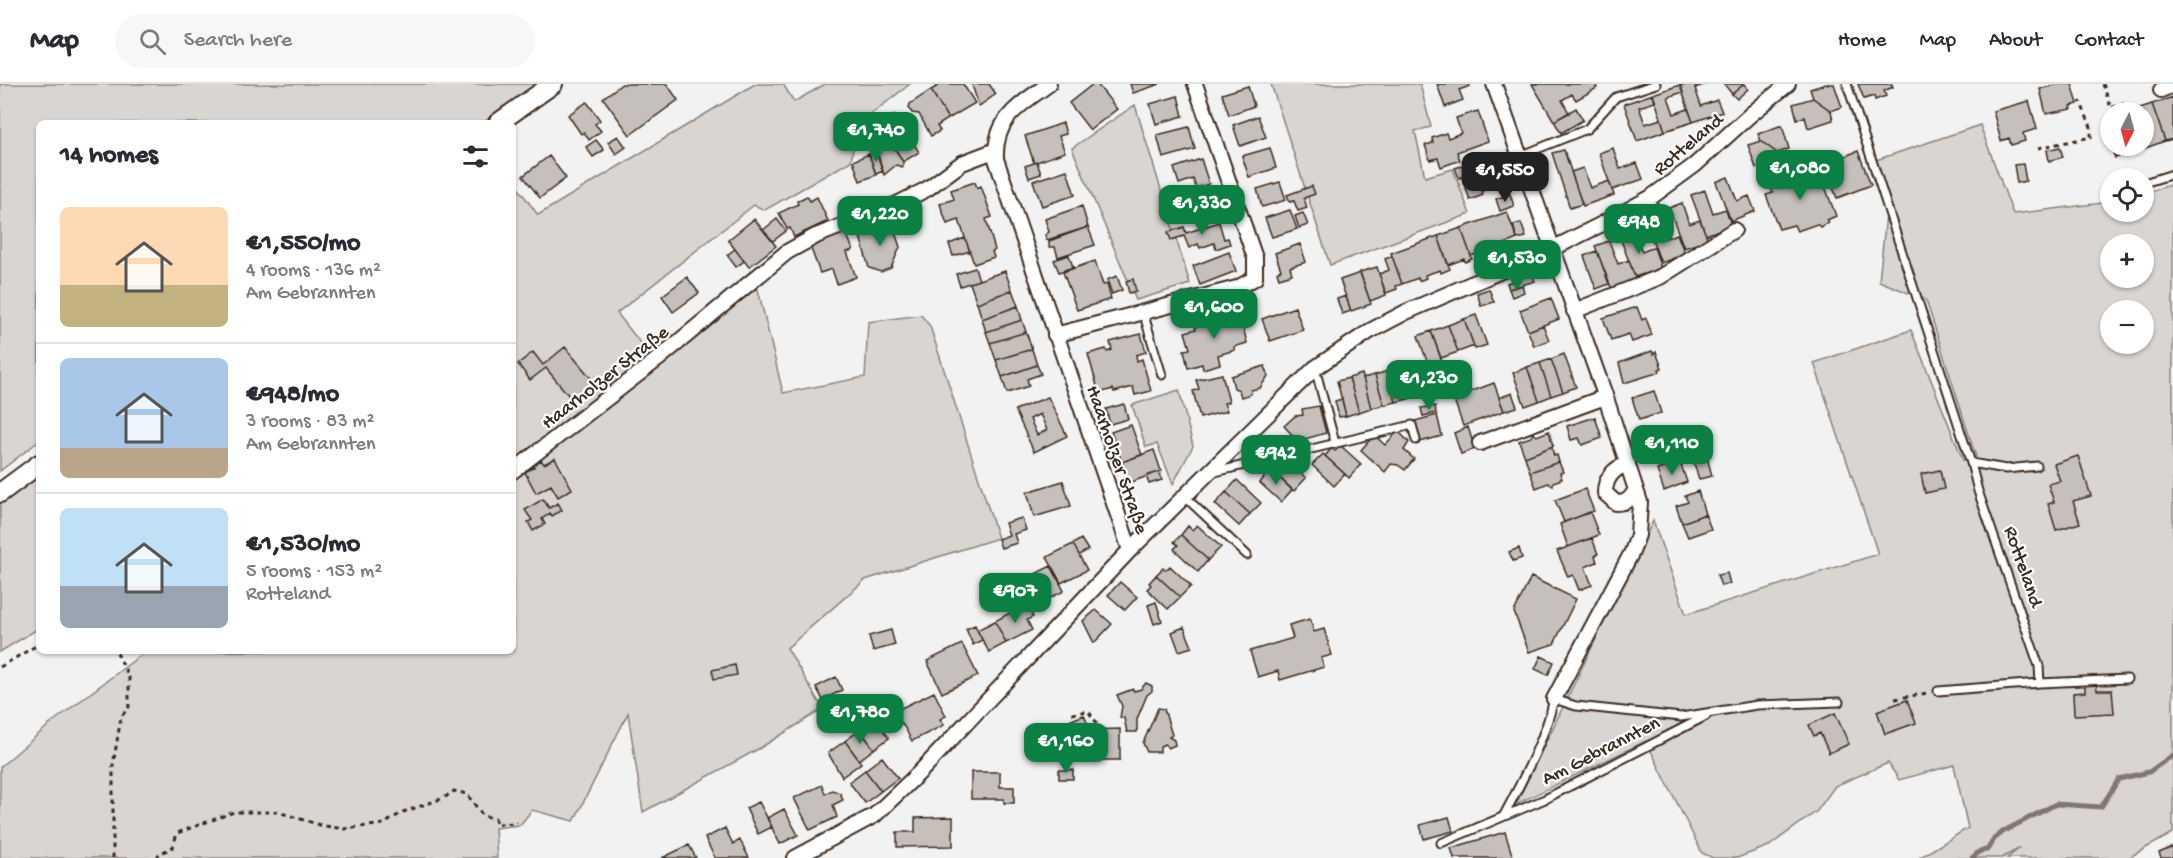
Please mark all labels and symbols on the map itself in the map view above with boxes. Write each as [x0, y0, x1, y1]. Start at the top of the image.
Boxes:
north arrow [2100, 102, 2154, 156]
street label: Rotteland [1650, 108, 1731, 182]
pin: €1,740 [827, 112, 925, 163]
pin: €1,080 [1751, 150, 1849, 201]
pin: €1,550 [1456, 152, 1554, 203]
pin: €1,330 [1153, 185, 1251, 236]
pin: €1,220 [831, 196, 929, 247]
pin: €948 [1603, 204, 1675, 255]
pin: €1,530 [1468, 240, 1566, 291]
pin: €1,600 [1165, 289, 1263, 340]
street label: Haarholzer Straße [538, 321, 675, 436]
pin: €1,230 [1380, 360, 1478, 411]
street label: Haarholzer Straße [1080, 383, 1152, 538]
pin: €1,110 [1623, 425, 1721, 476]
pin: €942 [1240, 435, 1312, 486]
street label: Rotteland [1997, 524, 2047, 613]
pin: €907 [979, 573, 1051, 624]
pin: €1,780 [811, 694, 909, 745]
street label: Am Gebrannten [1539, 712, 1665, 792]
pin: €1,160 [1017, 723, 1115, 774]

